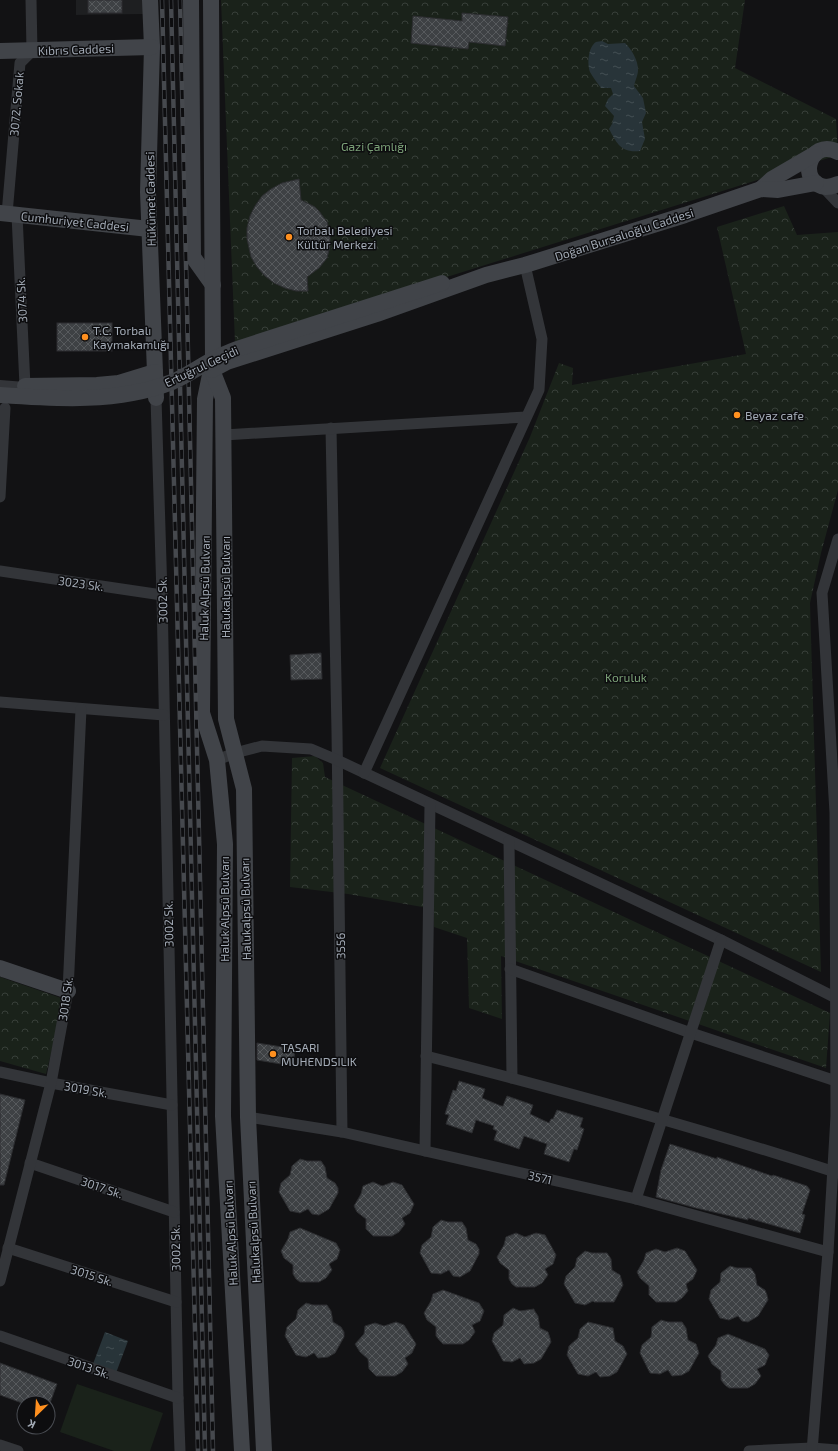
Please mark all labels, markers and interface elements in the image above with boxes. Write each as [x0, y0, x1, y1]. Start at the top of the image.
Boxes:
street label: Kıbrıs Caddesi [38, 41, 114, 57]
street label: 3072. Sokak [6, 71, 26, 137]
park label: Gazi Çamlığı [341, 139, 407, 154]
street label: Hükümet Caddesi [142, 152, 158, 246]
street label: Doğan Bursalıoğlu Caddesi [553, 205, 695, 263]
street label: Cumhuriyet Caddesi [20, 208, 130, 234]
place label: Torbalı Belediyesi Kültür Merkezi [297, 223, 392, 251]
marker: Torbalı Belediyesi Kültür Merkezi [284, 232, 294, 242]
street label: 3074 Sk. [13, 277, 29, 323]
place label: T.C. Torbalı Kaymakamlığı [93, 323, 170, 351]
marker: T.C. Torbalı Kaymakamlığı [80, 332, 90, 342]
street label: Ertuğrul Geçidi [162, 343, 241, 390]
place label: Beyaz cafe [745, 408, 804, 422]
marker: Beyaz cafe [732, 410, 742, 420]
street label: Haluk Alpsü Bulvarı [196, 535, 212, 641]
street label: Halukalpsü Bulvarı [218, 536, 232, 638]
street label: 3023 Sk. [57, 573, 105, 593]
street label: 3002 Sk. [155, 577, 169, 623]
park label: Koruluk [605, 670, 647, 684]
street label: Haluk Alpsü Bulvarı [217, 856, 231, 962]
street label: Halukalpsü Bulvarı [237, 858, 253, 960]
street label: 3002 Sk. [161, 901, 175, 947]
street label: 3556 [333, 933, 347, 959]
street label: 3018 Sk. [55, 976, 75, 1022]
place label: TASARI MUHENDSILIK [281, 1040, 357, 1068]
marker: TASARI MUHENDSILIK [268, 1049, 278, 1059]
street label: 3019 Sk. [63, 1078, 109, 1100]
street label: 3571 [527, 1167, 553, 1187]
street label: 3017 Sk. [79, 1173, 125, 1201]
street label: Haluk Alpsü Bulvarı [220, 1180, 240, 1286]
street label: Halukalpsü Bulvarı [243, 1181, 263, 1283]
street label: 3002 Sk. [168, 1225, 182, 1271]
street label: 3015 Sk. [69, 1262, 115, 1288]
street label: 3013 Sk. [66, 1353, 112, 1381]
north arrow [16, 1395, 56, 1435]
text: K [26, 1417, 37, 1432]

